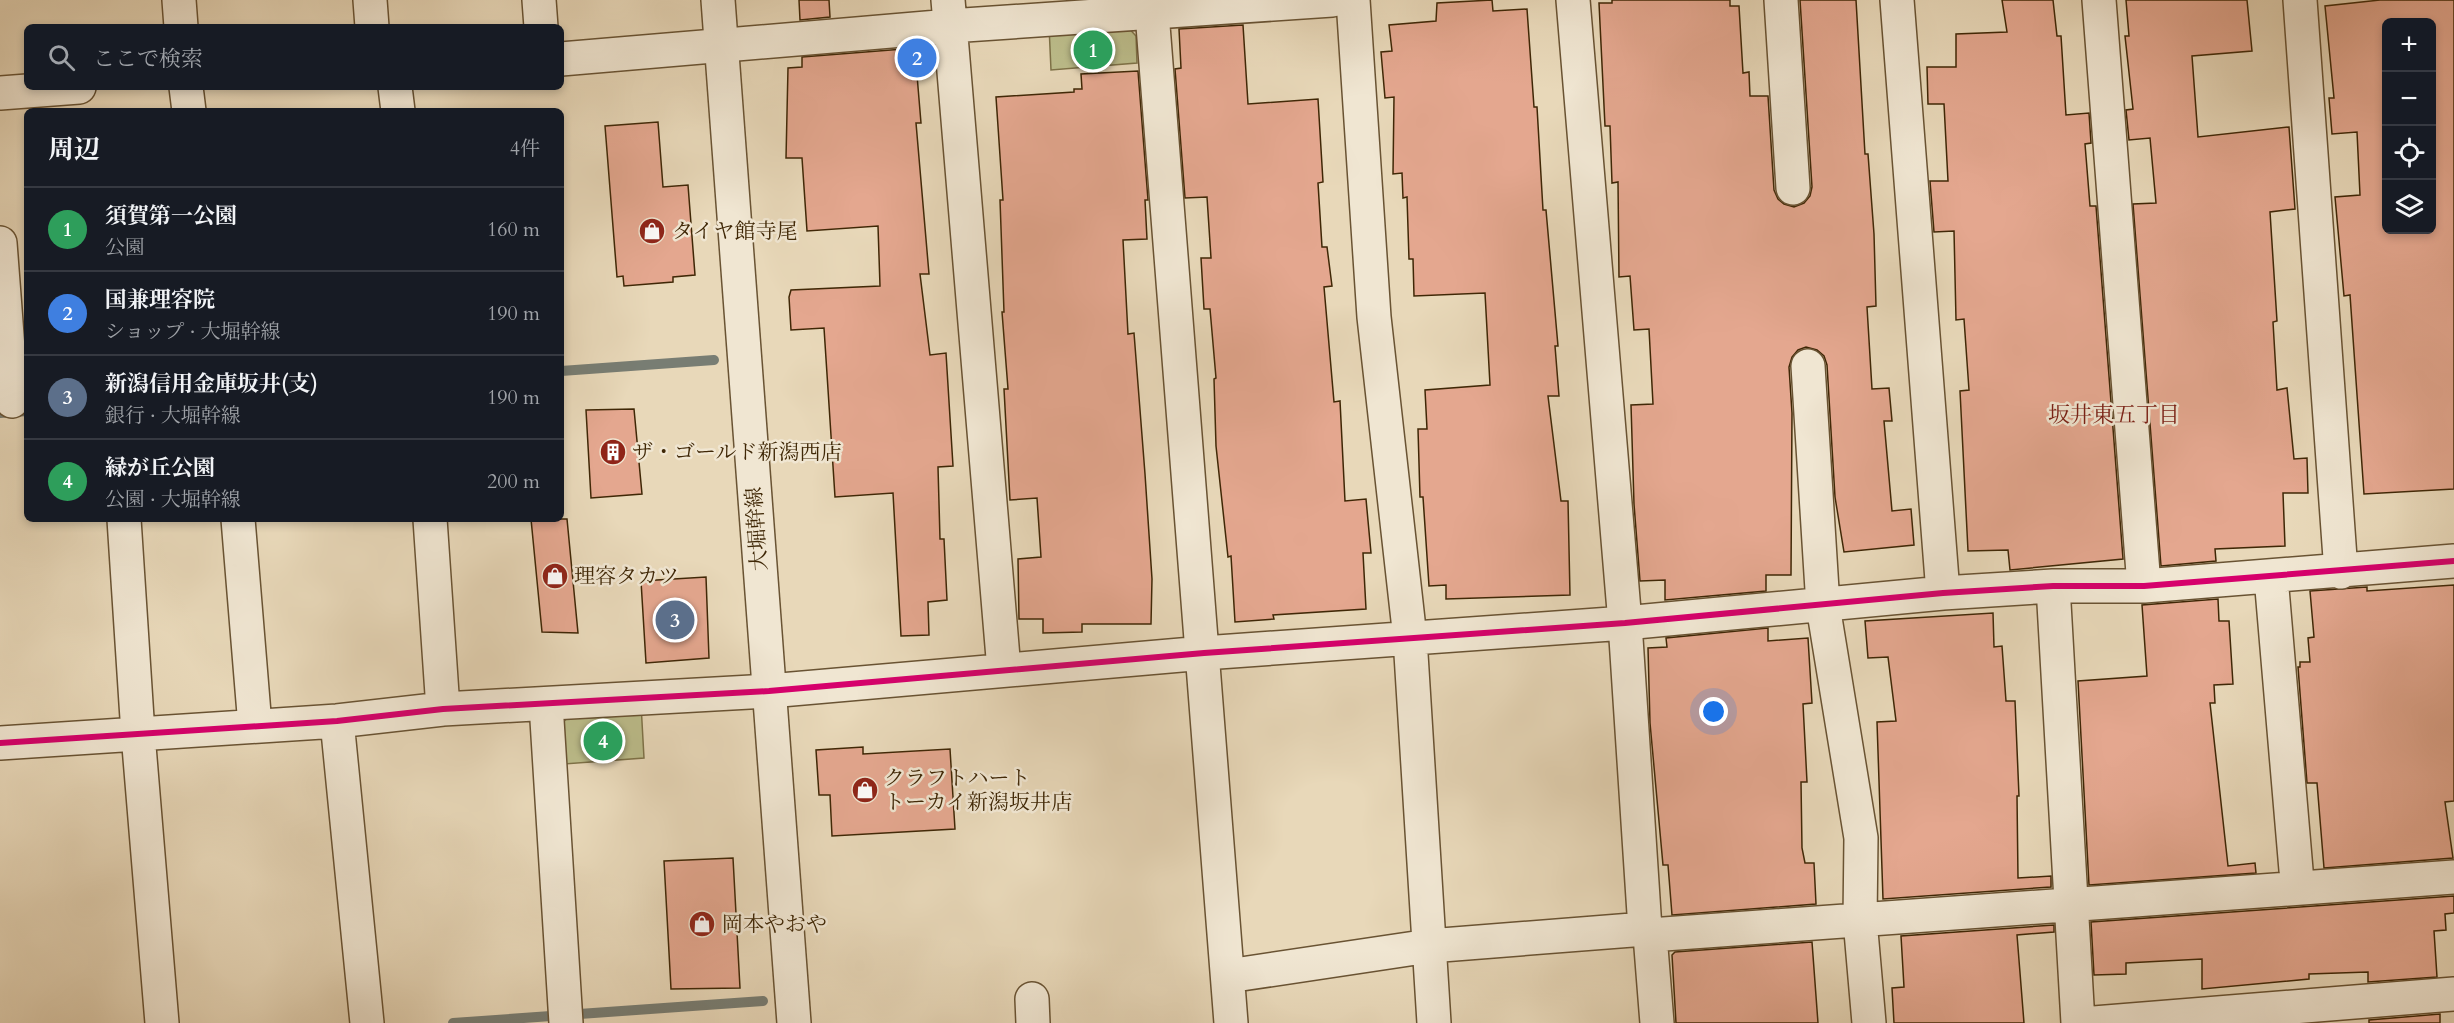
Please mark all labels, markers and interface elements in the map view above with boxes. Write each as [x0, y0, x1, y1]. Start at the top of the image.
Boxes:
map controls [2382, 18, 2436, 234]
button: + [2382, 18, 2436, 72]
search box [24, 24, 564, 90]
pin: 1 [1074, 28, 1112, 72]
pin: 2 [898, 36, 936, 80]
icon: search [45, 41, 78, 74]
text: ここで検索 [93, 44, 203, 74]
button: − [2382, 72, 2436, 126]
button: locate [2382, 126, 2436, 180]
text: 周辺 [48, 132, 100, 167]
text: 4件 [510, 135, 540, 162]
button: layers [2382, 180, 2436, 234]
text: 須賀第一公園 [105, 201, 237, 231]
text: 1 [62, 216, 73, 243]
text: 160 m [487, 216, 540, 243]
shop icon: タイヤ館寺尾 [637, 216, 667, 246]
place label: タイヤ館寺尾 [672, 217, 798, 246]
text: 公園 [105, 234, 145, 261]
text: 国兼理容院 [105, 285, 215, 315]
text: 2 [62, 300, 73, 327]
text: 190 m [487, 300, 540, 327]
text: ショップ · 大堀幹線 [105, 318, 280, 345]
text: 新潟信用金庫坂井(支) [105, 369, 318, 399]
text: 3 [62, 384, 73, 411]
text: 190 m [487, 384, 540, 411]
district label: 坂井東五丁目 [2048, 400, 2180, 430]
text: 銀行 · 大堀幹線 [105, 402, 241, 429]
building icon: ザ・ゴールド新潟西店 [598, 437, 628, 467]
place label: ザ・ゴールド新潟西店 [632, 438, 842, 467]
text: 緑が丘公園 [105, 453, 215, 483]
text: 4 [62, 468, 73, 495]
text: 200 m [487, 468, 540, 495]
text: 公園 · 大堀幹線 [105, 486, 241, 513]
street label: 大堀幹線 [740, 486, 774, 572]
shop icon: 理容タカツ [540, 561, 570, 591]
place label: 理容タカツ [574, 562, 679, 591]
pin: 3 [656, 598, 694, 642]
your location [1699, 697, 1728, 726]
pin: 4 [584, 718, 622, 764]
place label: クラフトハート トーカイ新潟坂井店 [884, 764, 1072, 817]
shop icon: クラフトハート トーカイ新潟坂井店 [850, 775, 880, 805]
shop icon: 岡本やおや [687, 909, 717, 939]
place label: 岡本やおや [722, 910, 827, 939]

